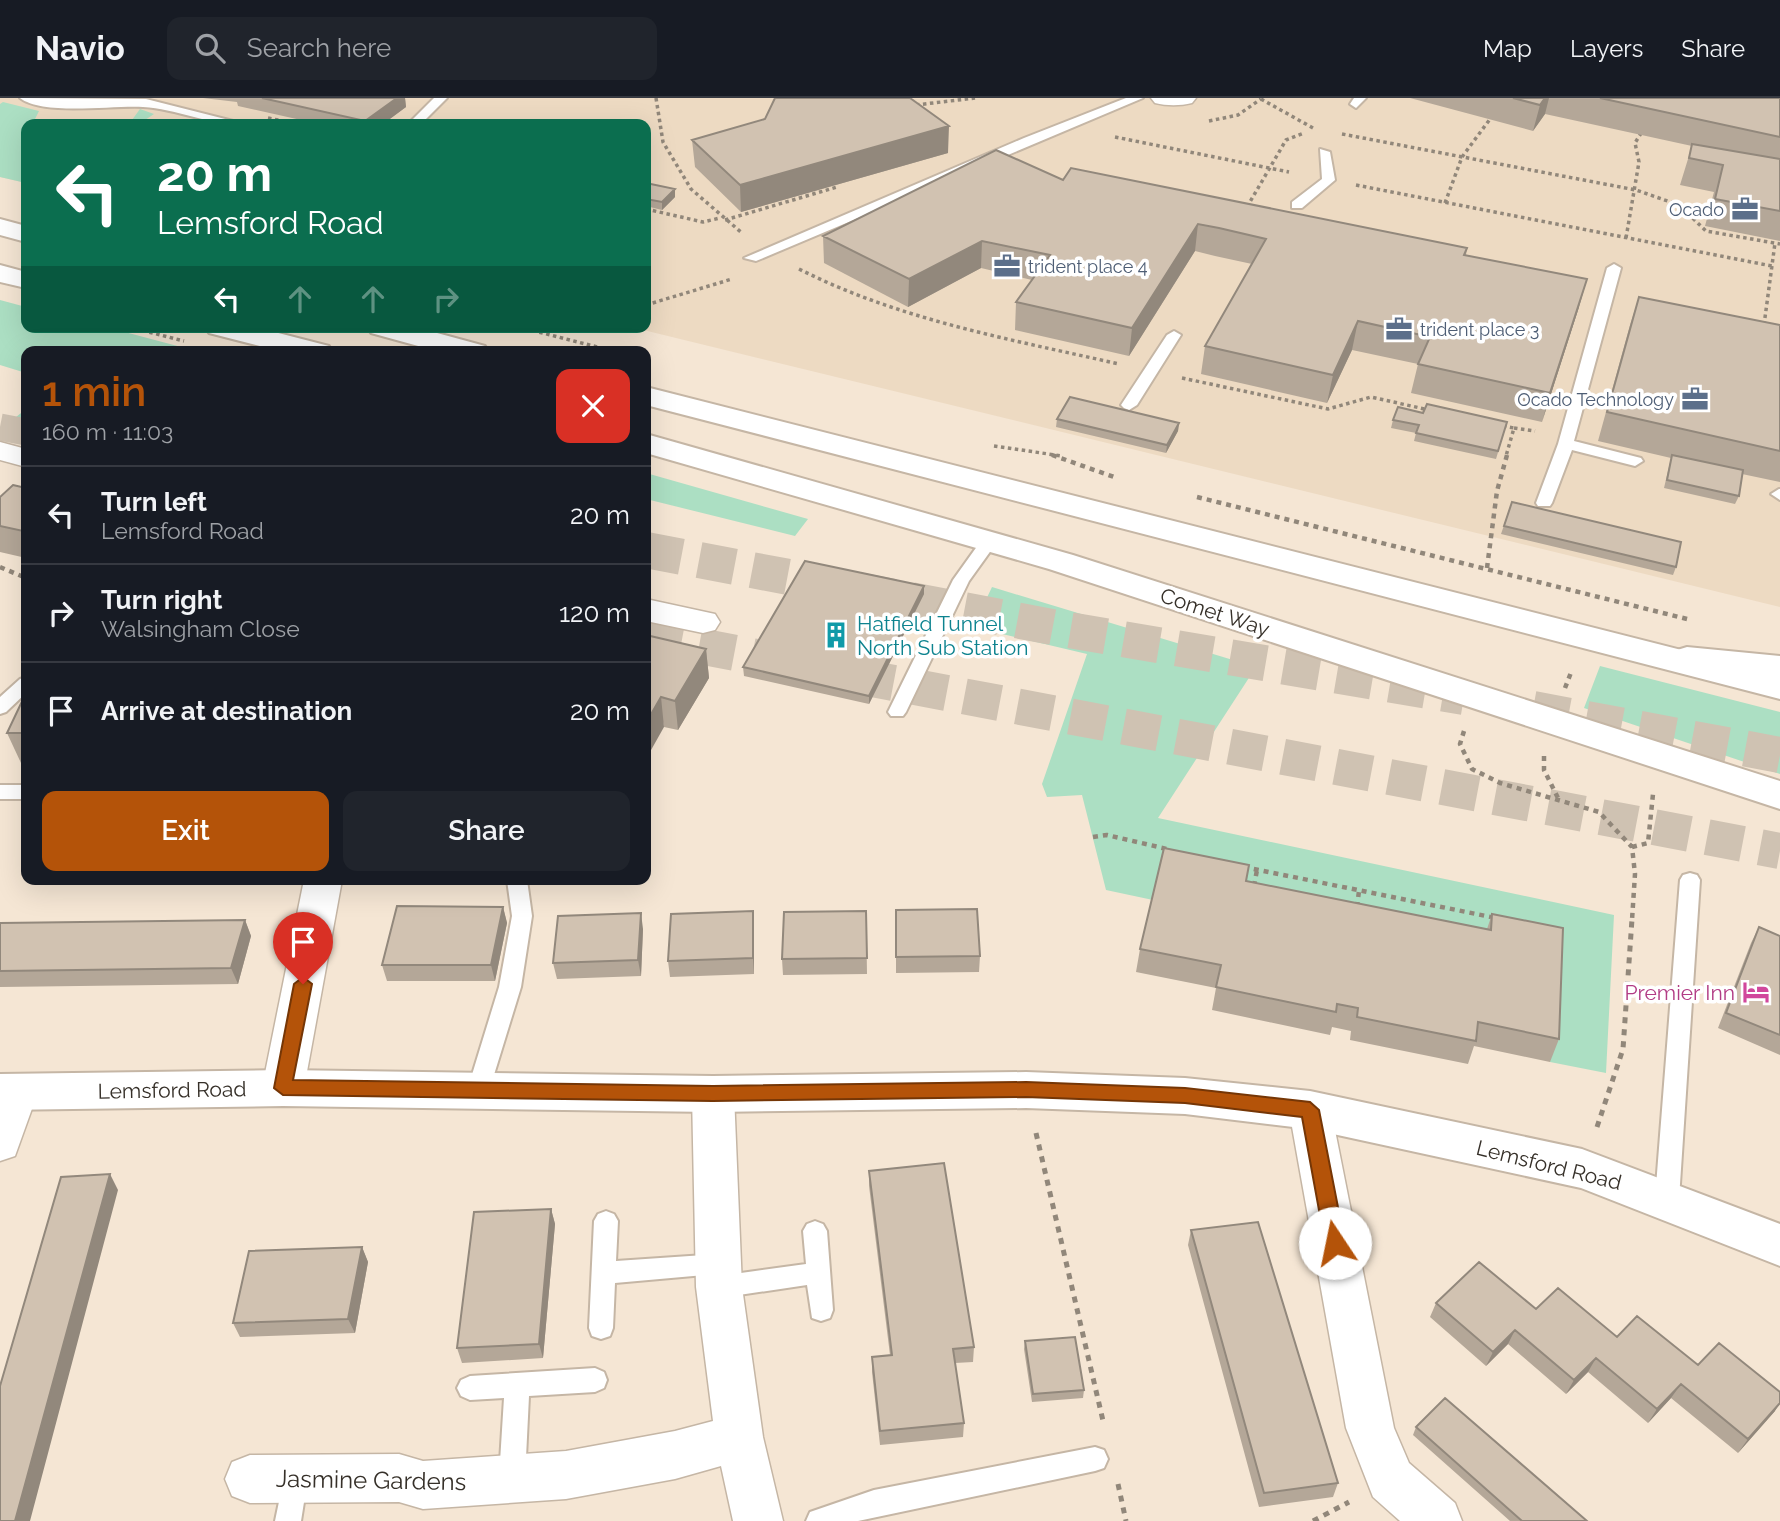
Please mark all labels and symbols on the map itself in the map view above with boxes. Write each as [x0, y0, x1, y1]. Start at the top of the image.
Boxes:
office icon: Ocado [1730, 194, 1760, 224]
place label: Ocado [1669, 199, 1724, 220]
office icon: trident place 4 [992, 251, 1022, 281]
place label: trident place 4 [1028, 256, 1148, 277]
office icon: trident place 3 [1384, 314, 1414, 344]
place label: trident place 3 [1420, 319, 1539, 340]
office icon: Ocado Technology [1680, 384, 1710, 414]
place label: Ocado Technology [1517, 389, 1674, 410]
street label: Comet Way [1157, 583, 1273, 641]
place label: Hatfield Tunnel North Sub Station [857, 611, 1028, 660]
building icon: Hatfield Tunnel North Sub Station [821, 620, 851, 650]
pin [273, 912, 333, 984]
hotel icon: Premier Inn [1741, 977, 1771, 1007]
place label: Premier Inn [1624, 980, 1735, 1005]
street label: Lemsford Road [97, 1076, 247, 1104]
street label: Lemsford Road [1474, 1135, 1624, 1195]
position arrow [1298, 1206, 1372, 1280]
street label: Jasmine Gardens [276, 1464, 466, 1496]

